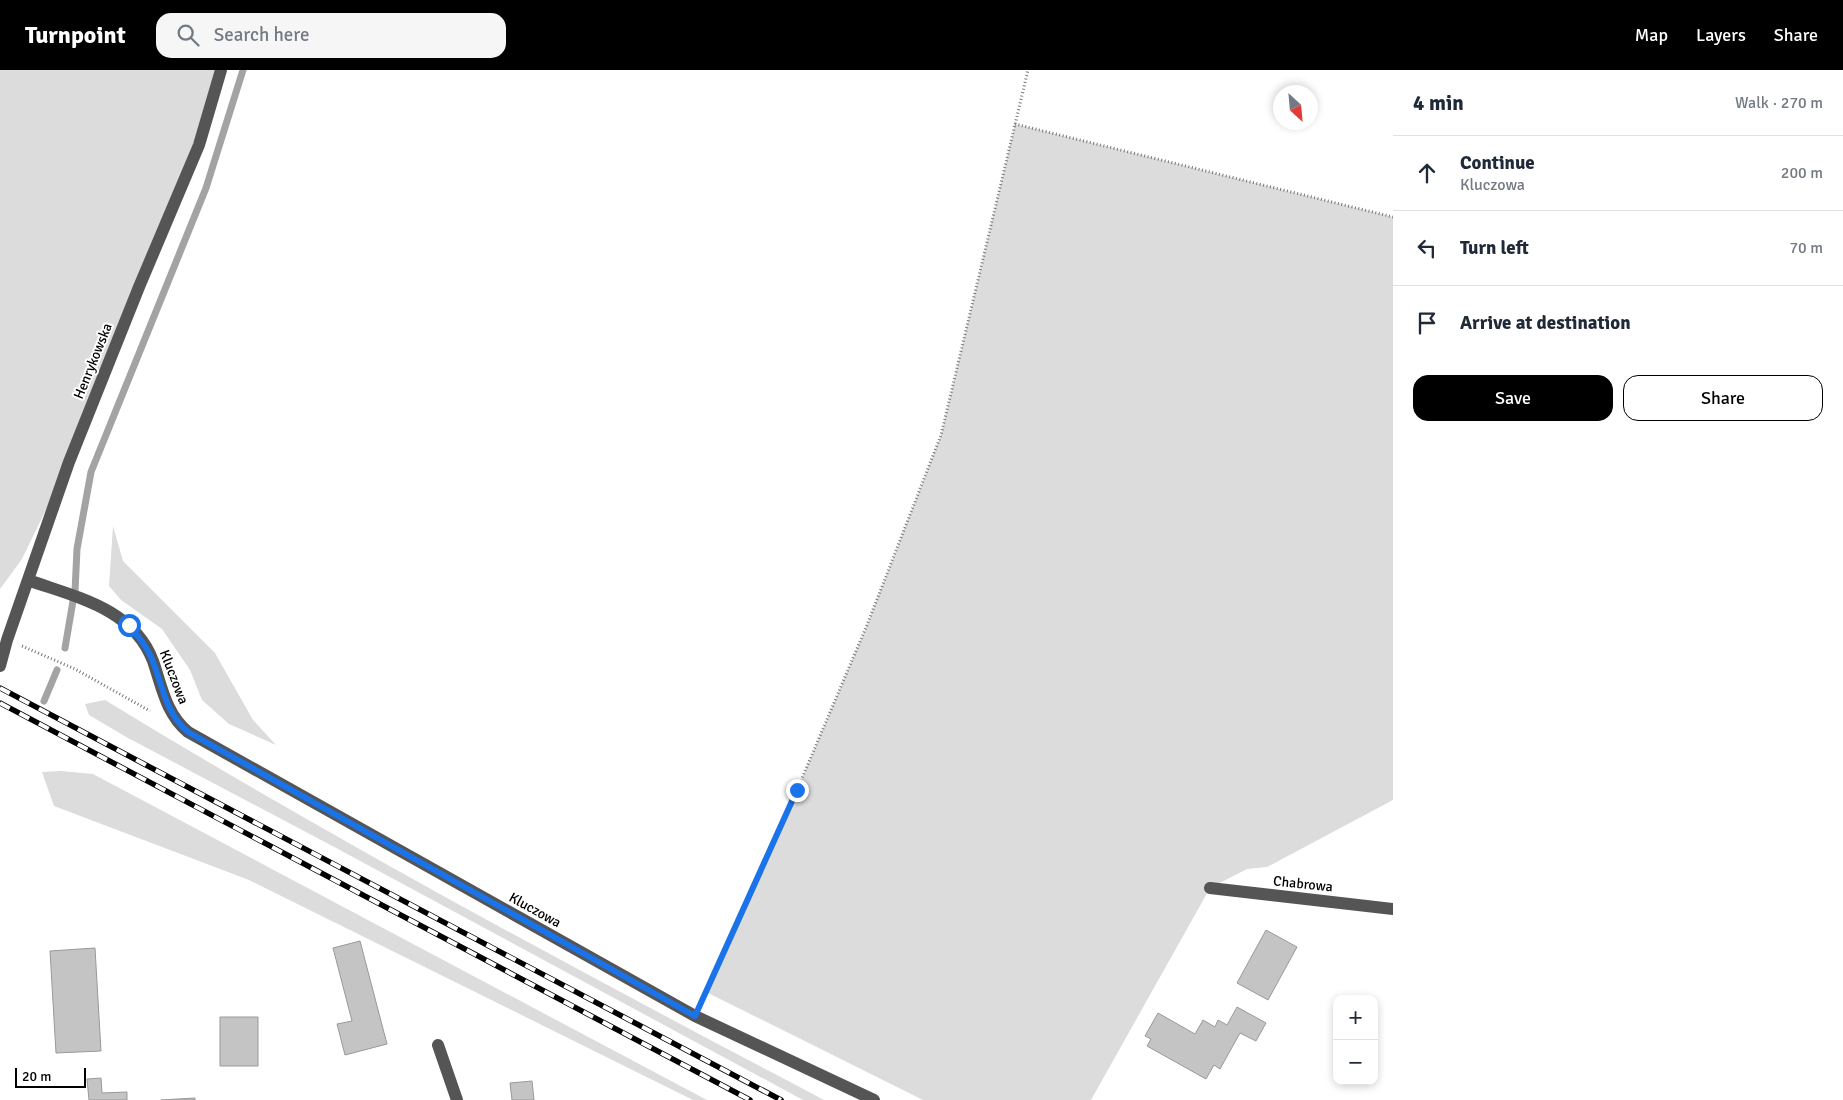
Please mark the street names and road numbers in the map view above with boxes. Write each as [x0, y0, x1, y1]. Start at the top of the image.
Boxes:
street label: Henrykowska [70, 321, 116, 401]
street label: Kluczowa [156, 647, 192, 707]
street label: Chabrowa [1272, 872, 1334, 896]
street label: Kluczowa [506, 889, 564, 931]

